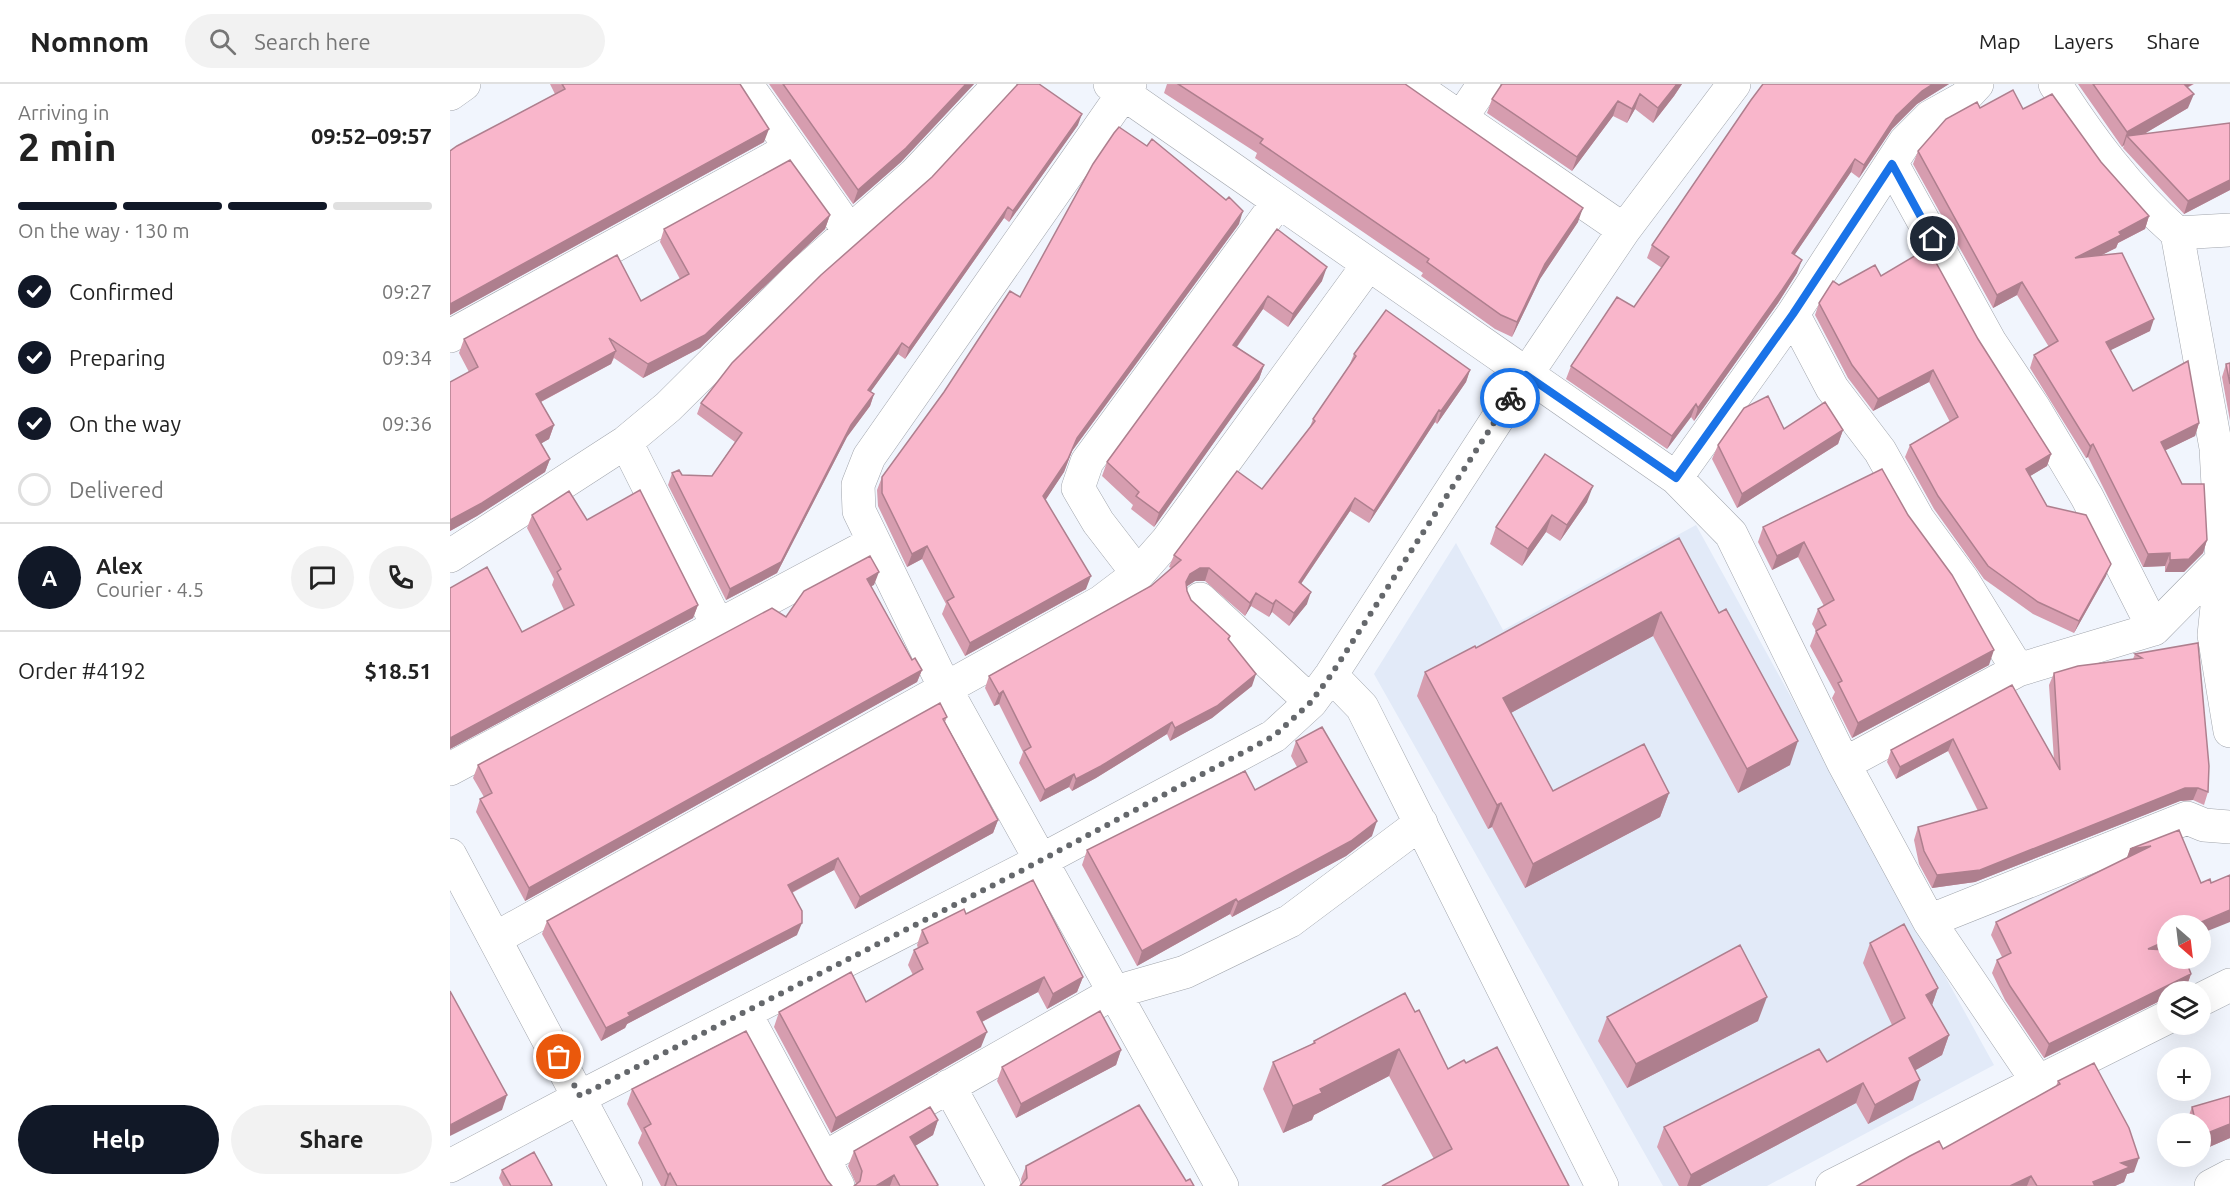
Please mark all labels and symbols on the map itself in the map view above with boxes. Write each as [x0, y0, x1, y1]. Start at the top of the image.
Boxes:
pin [1907, 213, 1958, 264]
courier [1480, 368, 1540, 428]
north arrow [2157, 915, 2211, 969]
pin [533, 1031, 584, 1082]

